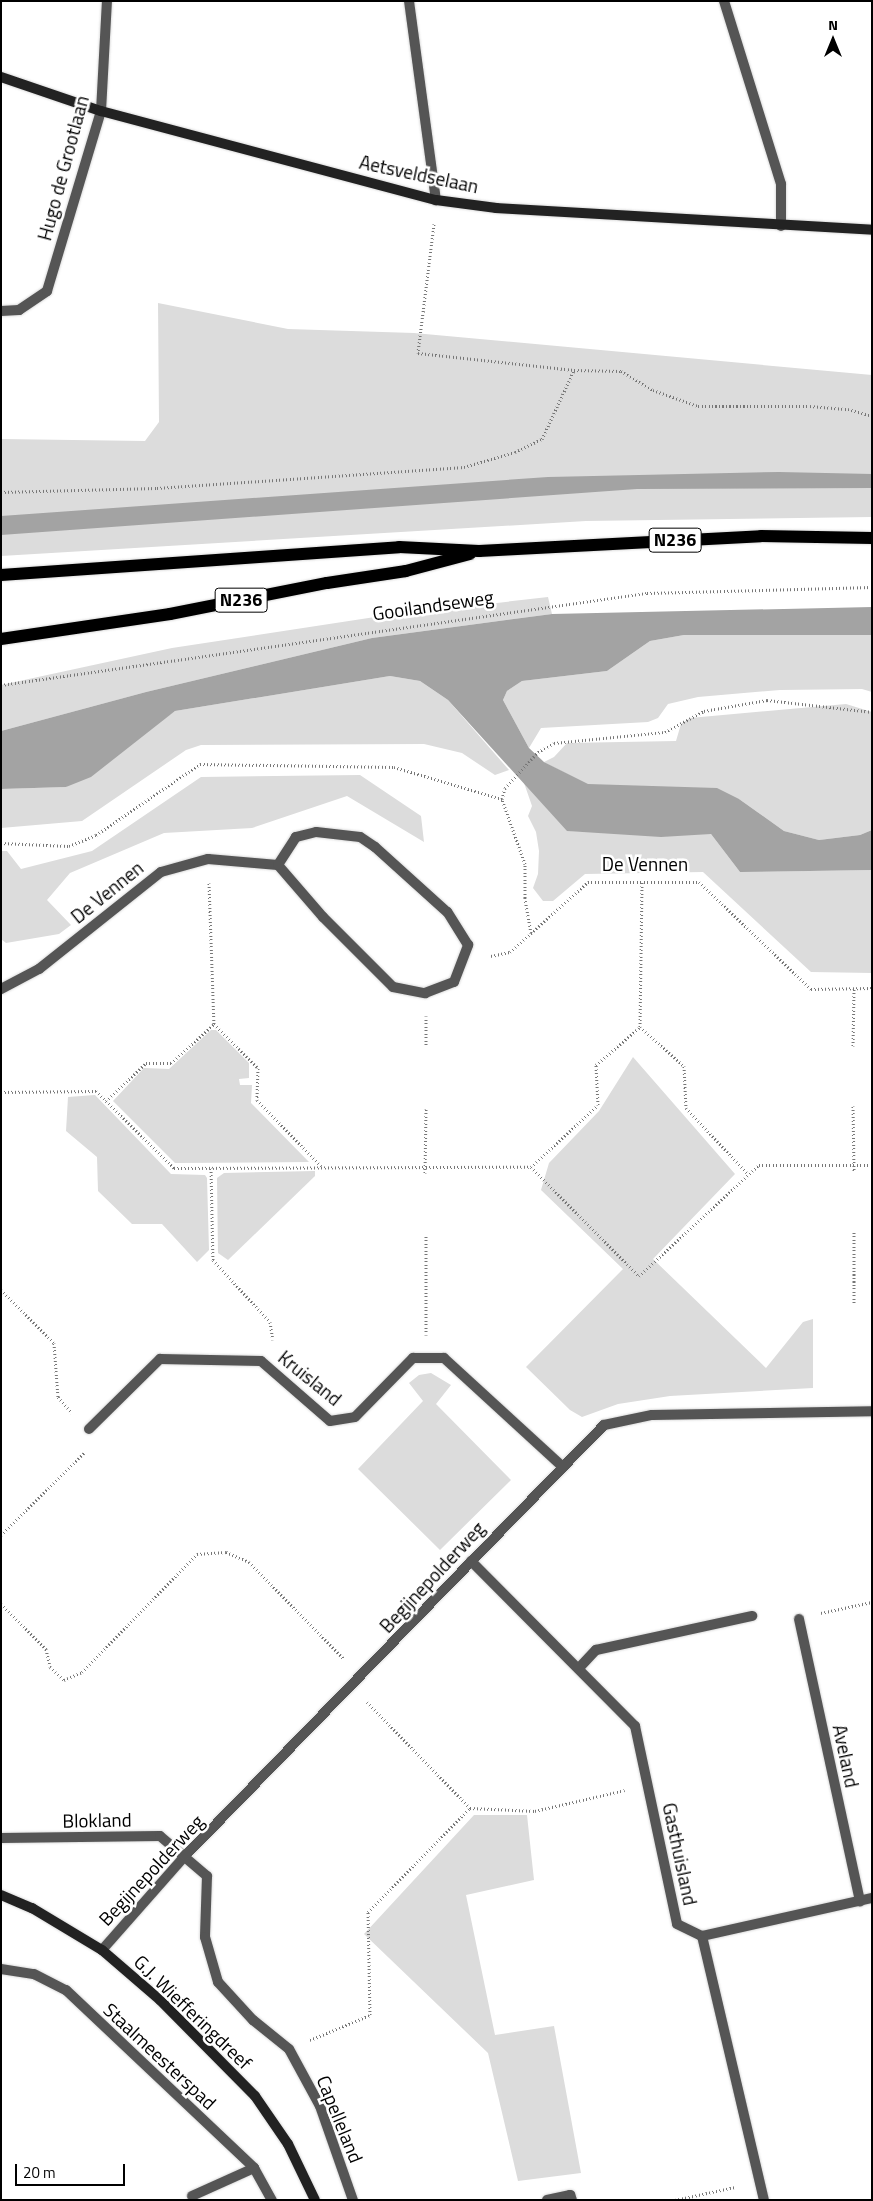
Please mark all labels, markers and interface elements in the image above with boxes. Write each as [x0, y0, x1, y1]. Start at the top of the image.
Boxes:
text: N [828, 14, 838, 35]
north arrow [808, 15, 858, 65]
street label: Hugo de Grootlaan [33, 93, 93, 243]
street label: Aetsveldselaan [357, 150, 481, 198]
road number: N236 [648, 524, 702, 556]
road number: N236 [214, 584, 268, 616]
street label: Gooilandseweg [371, 585, 495, 625]
street label: De Vennen [602, 853, 688, 875]
street label: De Vennen [66, 856, 148, 928]
street label: Kruisland [274, 1346, 346, 1410]
street label: Begijnepolderweg [375, 1517, 489, 1637]
street label: Aveland [828, 1722, 864, 1790]
street label: Gasthuisland [658, 1801, 702, 1907]
street label: Blokland [62, 1808, 132, 1832]
street label: Begijnepolderweg [94, 1810, 208, 1930]
street label: G.J. Wiefferingdreef [129, 1950, 257, 2074]
street label: Staalmeesterspad [99, 1998, 221, 2114]
street label: Capelleland [312, 2072, 368, 2166]
scale bar [18, 2154, 128, 2186]
text: 20 m [23, 2161, 56, 2184]

